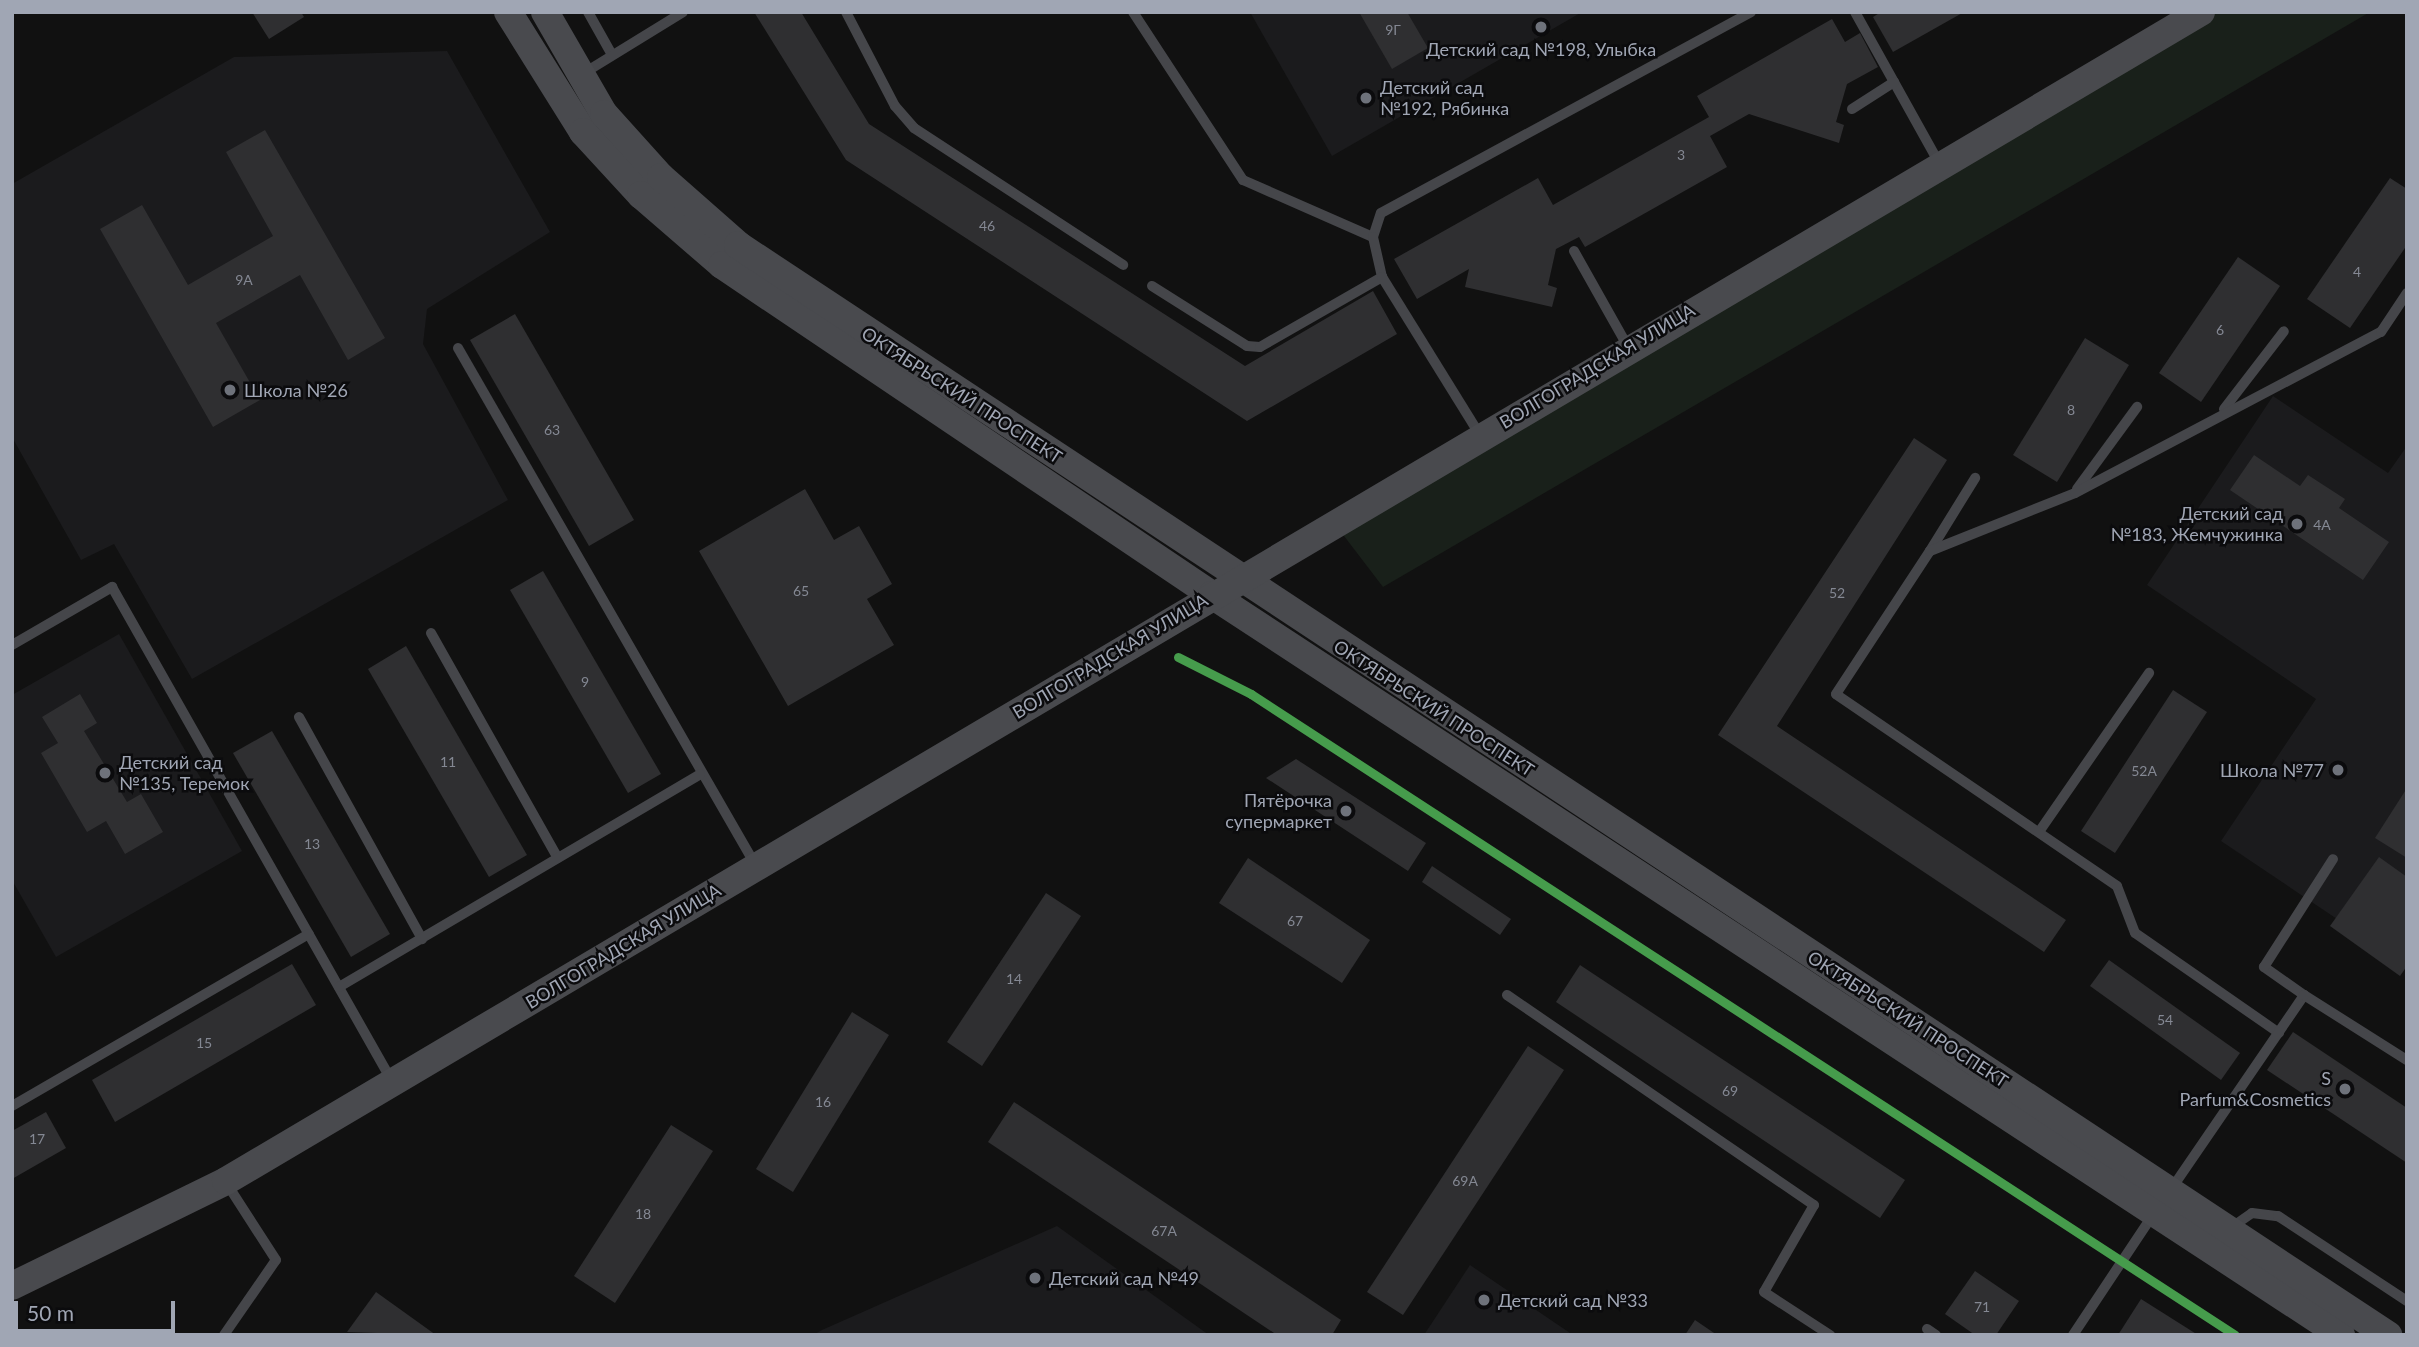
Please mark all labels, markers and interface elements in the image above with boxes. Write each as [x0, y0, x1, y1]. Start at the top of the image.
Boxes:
marker: Детский сад №198, Улыбка [1533, 19, 1549, 35]
house number: 9Г [1385, 22, 1401, 38]
place label: Детский сад №198, Улыбка [1426, 38, 1656, 60]
place label: Детский сад №192, Рябинка [1380, 77, 1509, 119]
marker: Детский сад №192, Рябинка [1358, 90, 1374, 106]
house number: 3 [1677, 147, 1685, 163]
house number: 46 [979, 218, 995, 234]
house number: 4 [2353, 264, 2361, 280]
house number: 9А [235, 272, 253, 288]
street label: ВОЛГОГРАДСКАЯ УЛИЦА [1495, 299, 1699, 433]
street label: ОКТЯБРЬСКИЙ ПРОСПЕКТ [858, 322, 1066, 468]
house number: 6 [2216, 322, 2224, 338]
place label: Школа №26 [244, 379, 348, 401]
marker: Школа №26 [222, 382, 238, 398]
house number: 8 [2067, 402, 2075, 418]
house number: 63 [544, 422, 560, 438]
place label: Детский сад №183, Жемчужинка [2110, 503, 2283, 546]
marker: Детский сад №183, Жемчужинка [2289, 516, 2305, 532]
house number: 4А [2313, 517, 2331, 533]
house number: 65 [793, 583, 809, 599]
house number: 52 [1829, 585, 1845, 601]
street label: ВОЛГОГРАДСКАЯ УЛИЦА [1008, 589, 1212, 723]
street label: ОКТЯБРЬСКИЙ ПРОСПЕКТ [1330, 635, 1538, 781]
house number: 9 [581, 674, 589, 690]
place label: Детский сад №135, Теремок [119, 752, 250, 794]
house number: 11 [440, 754, 456, 770]
place label: Школа №77 [2220, 759, 2324, 781]
marker: Школа №77 [2330, 762, 2346, 778]
house number: 52А [2131, 763, 2157, 779]
marker: Детский сад №135, Теремок [97, 765, 113, 781]
place label: Пятёрочка супермаркет [1225, 790, 1332, 832]
marker: Пятёрочка супермаркет [1338, 803, 1354, 819]
house number: 13 [304, 836, 320, 852]
street label: ВОЛГОГРАДСКАЯ УЛИЦА [521, 879, 725, 1013]
house number: 67 [1287, 913, 1303, 929]
street label: ОКТЯБРЬСКИЙ ПРОСПЕКТ [1804, 946, 2012, 1092]
house number: 14 [1006, 971, 1022, 987]
house number: 54 [2157, 1012, 2173, 1028]
house number: 15 [196, 1035, 212, 1051]
place label: S Parfum&Cosmetics [2179, 1068, 2331, 1110]
marker: S Parfum&Cosmetics [2337, 1081, 2353, 1097]
house number: 69 [1722, 1083, 1738, 1099]
house number: 16 [815, 1094, 831, 1110]
house number: 17 [29, 1131, 45, 1147]
house number: 69А [1452, 1173, 1478, 1189]
house number: 18 [635, 1206, 651, 1222]
house number: 67А [1151, 1223, 1177, 1239]
place label: Детский сад №49 [1049, 1267, 1199, 1289]
marker: Детский сад №49 [1027, 1270, 1043, 1286]
scale bar [18, 1288, 178, 1332]
place label: Детский сад №33 [1498, 1289, 1648, 1311]
marker: Детский сад №33 [1476, 1292, 1492, 1308]
house number: 71 [1974, 1299, 1990, 1315]
text: 50 m [27, 1300, 74, 1325]

